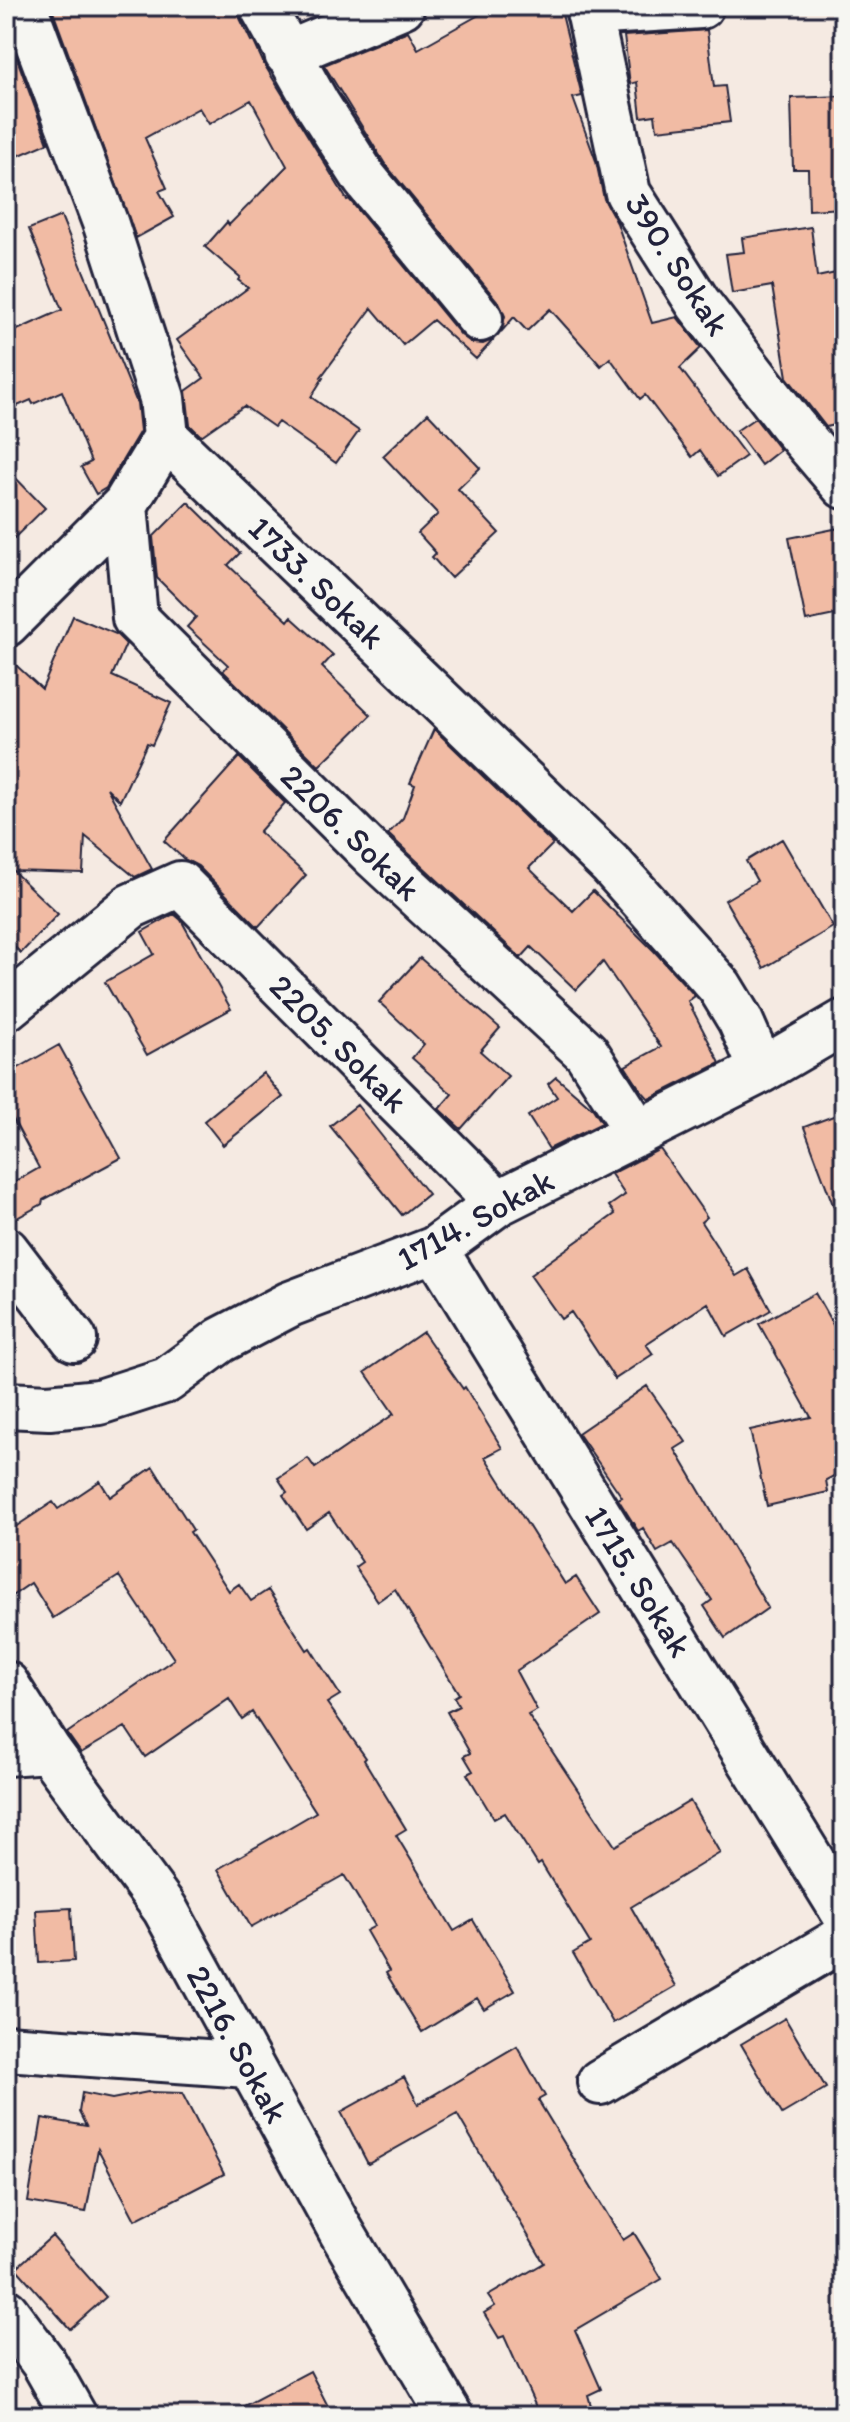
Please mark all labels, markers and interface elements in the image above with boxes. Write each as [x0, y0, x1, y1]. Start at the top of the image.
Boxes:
street label: 390. Sokak [616, 185, 739, 343]
street label: 1733. Sokak [240, 507, 393, 658]
street label: 2206. Sokak [272, 755, 429, 909]
street label: 2205. Sokak [261, 966, 416, 1121]
street label: 1714. Sokak [390, 1160, 561, 1279]
street label: 1715. Sokak [576, 1498, 701, 1664]
street label: 2216. Sokak [178, 1958, 298, 2130]

